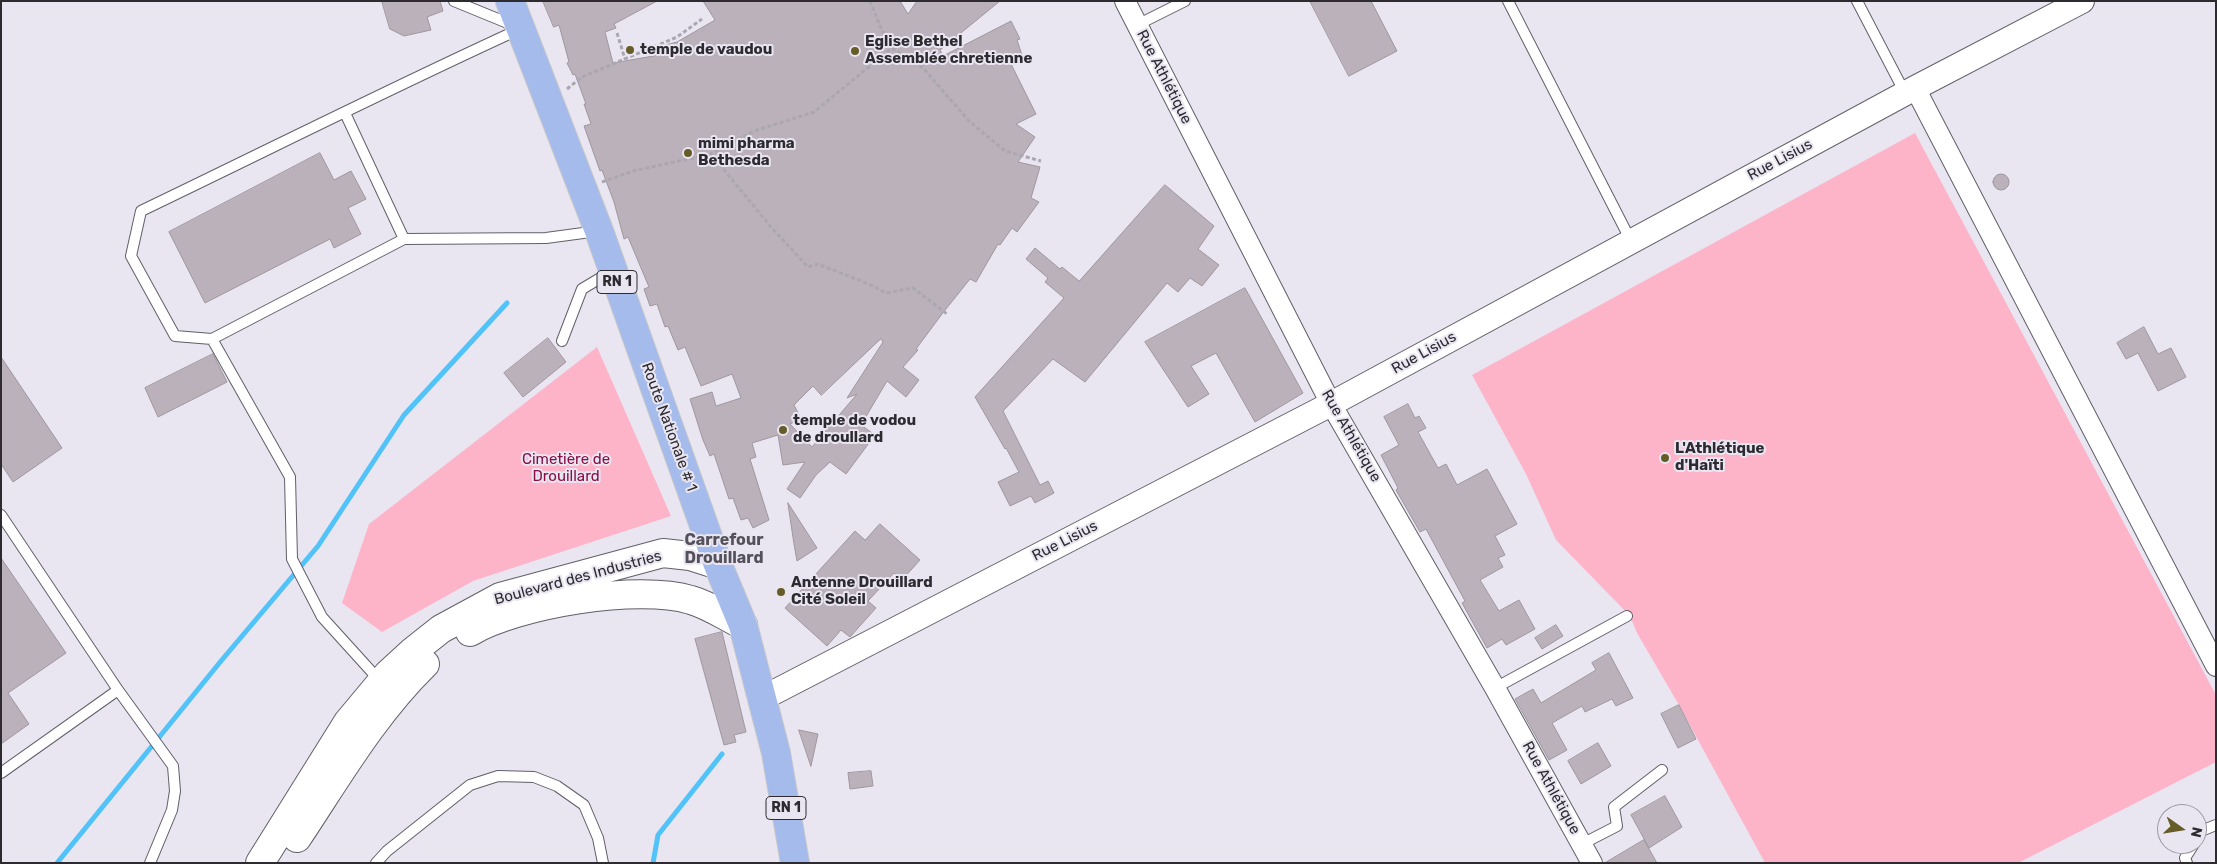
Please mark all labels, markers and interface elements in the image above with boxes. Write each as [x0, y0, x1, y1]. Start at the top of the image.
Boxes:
street label: Rue Athlétique [1133, 27, 1195, 127]
place label: Eglise Bethel Assemblée chretienne [865, 33, 1032, 68]
place label: temple de vaudou [640, 41, 772, 59]
marker: temple de vaudou [624, 44, 636, 56]
marker: Eglise Bethel Assemblée chretienne [849, 45, 861, 57]
place label: mimi pharma Bethesda [698, 135, 795, 170]
street label: Rue Lisius [1744, 135, 1816, 185]
marker: mimi pharma Bethesda [682, 147, 694, 159]
road number: RN 1 [597, 270, 637, 294]
street label: Rue Lisius [1389, 328, 1459, 378]
street label: Route Nationale # 1 [637, 360, 701, 494]
street label: Rue Athlétique [1317, 387, 1385, 485]
place label: temple de vodou de droullard [793, 412, 916, 447]
marker: temple de vodou de droullard [777, 424, 789, 436]
place label: L'Athlétique d'Haïti [1675, 440, 1764, 475]
park label: Cimetière de Drouillard [522, 451, 610, 486]
marker: L'Athlétique d'Haïti [1659, 452, 1671, 464]
street label: Rue Lisius [1029, 517, 1101, 565]
district label: Carrefour Drouillard [684, 530, 764, 568]
street label: Boulevard des Industries [492, 547, 664, 609]
place label: Antenne Drouillard Cité Soleil [791, 574, 933, 609]
marker: Antenne Drouillard Cité Soleil [775, 586, 787, 598]
street label: Rue Athlétique [1518, 738, 1584, 838]
road number: RN 1 [766, 796, 806, 820]
north arrow [2157, 804, 2207, 854]
text: N [2187, 825, 2206, 839]

